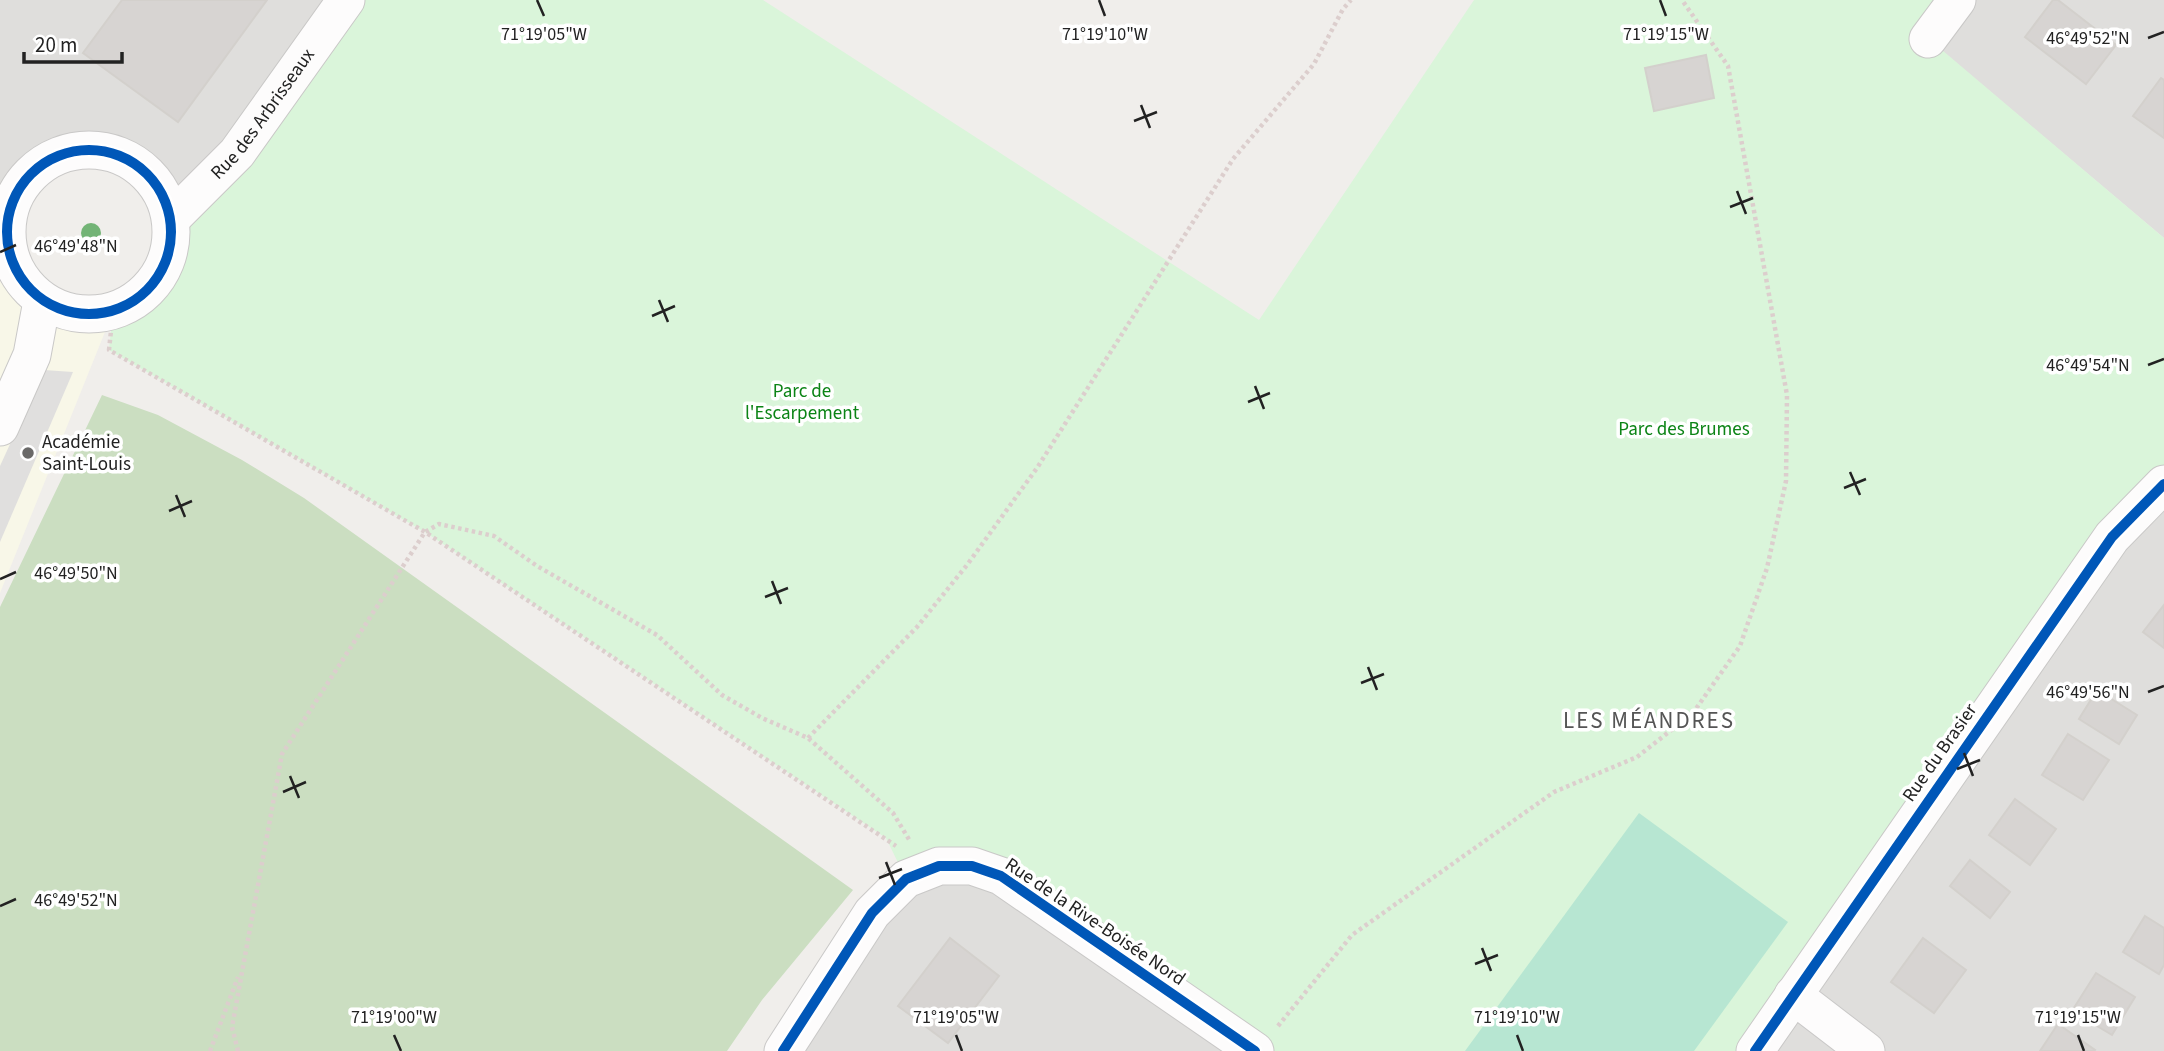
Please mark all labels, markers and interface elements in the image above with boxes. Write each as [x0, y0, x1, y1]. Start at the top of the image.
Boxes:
scale bar [24, 21, 122, 65]
text: 71°19'05"W [501, 22, 587, 47]
text: 71°19'10"W [1062, 22, 1148, 47]
text: 71°19'15"W [1623, 22, 1709, 47]
text: 46°49'52"N [2046, 26, 2130, 51]
text: 20 m [35, 30, 77, 60]
street label: Rue des Arbrisseaux [204, 42, 321, 186]
text: 46°49'48"N [34, 234, 118, 259]
text: 46°49'54"N [2046, 353, 2130, 378]
park label: Parc de l'Escarpement [745, 378, 860, 427]
park label: Parc des Brumes [1618, 416, 1750, 443]
place label: Académie Saint-Louis [42, 429, 131, 478]
marker: Académie Saint-Louis [20, 445, 36, 461]
text: 46°49'50"N [34, 561, 118, 586]
text: 46°49'56"N [2046, 680, 2130, 705]
street label: Rue du Brasier [1896, 698, 1984, 808]
district label: LES MÉANDRES [1563, 704, 1735, 737]
street label: Rue de la Rive-Boisée Nord [999, 851, 1191, 993]
text: 46°49'52"N [34, 888, 118, 913]
text: 71°19'00"W [351, 1005, 437, 1030]
text: 71°19'05"W [913, 1005, 999, 1030]
text: 71°19'10"W [1474, 1005, 1560, 1030]
text: 71°19'15"W [2035, 1005, 2121, 1030]

